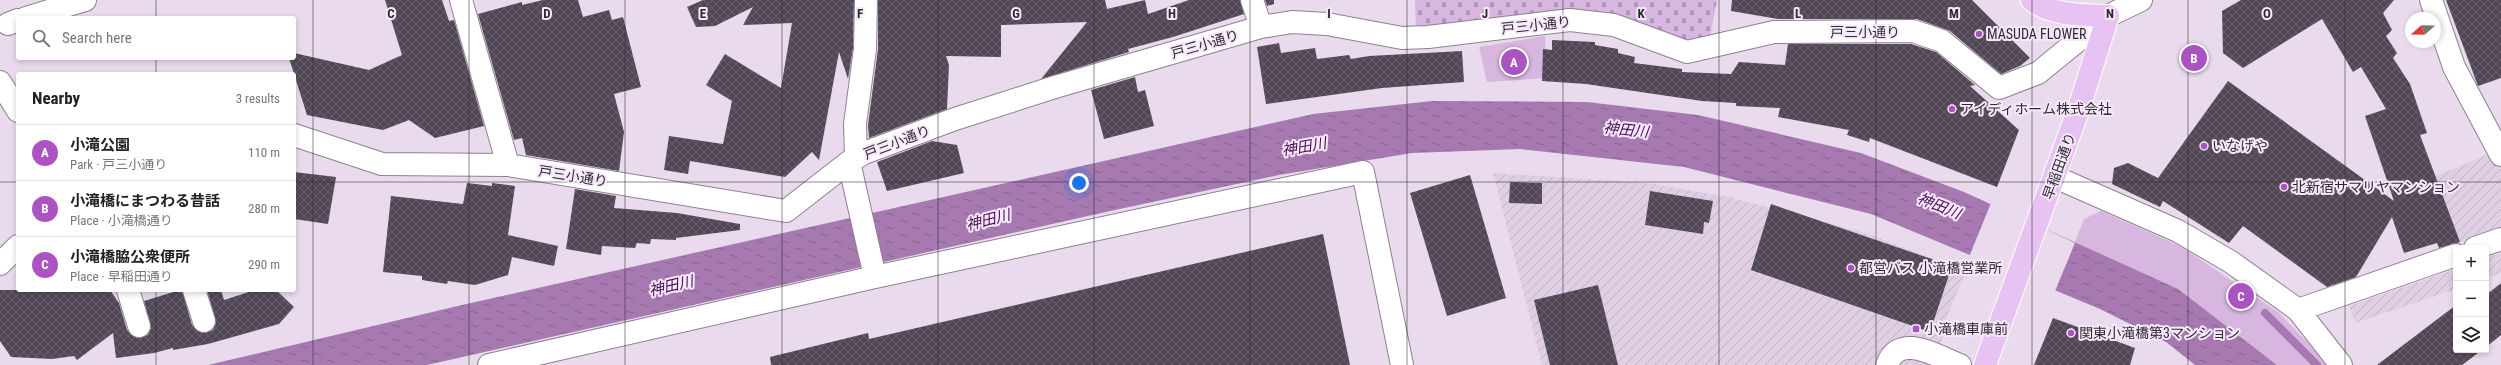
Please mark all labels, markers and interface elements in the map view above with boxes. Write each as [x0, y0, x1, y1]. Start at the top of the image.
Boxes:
text: C [387, 6, 395, 21]
text: D [543, 6, 551, 21]
text: E [700, 6, 707, 21]
text: F [857, 6, 863, 21]
text: G [1012, 6, 1020, 21]
text: H [1168, 6, 1176, 21]
text: I [1327, 6, 1331, 21]
text: J [1482, 6, 1488, 21]
text: K [1637, 6, 1645, 21]
text: L [1795, 6, 1801, 21]
text: M [1949, 6, 1959, 21]
text: N [2106, 6, 2114, 21]
text: O [2263, 6, 2271, 21]
north arrow [2405, 12, 2441, 48]
street label: 戸三小通り [1500, 13, 1572, 37]
search box [16, 16, 296, 60]
street label: 戸三小通り [1830, 24, 1900, 40]
place label: MASUDA FLOWER [1987, 26, 2087, 42]
icon: search [30, 27, 52, 49]
street label: 戸三小通り [1169, 27, 1241, 61]
text: Search here [62, 29, 132, 47]
marker: MASUDA FLOWER [1974, 29, 1984, 39]
pin: B [2181, 43, 2207, 73]
pin: A [1501, 47, 1527, 77]
text: Nearby [32, 88, 80, 108]
text: 3 results [236, 91, 280, 106]
place label: アイディホーム株式会社 [1960, 101, 2112, 117]
marker: アイディホーム株式会社 [1947, 104, 1957, 114]
water label: 神田川 [1603, 119, 1651, 142]
street label: 戸三小通り [861, 122, 933, 162]
street label: 早稲田通り [2040, 130, 2078, 202]
water label: 神田川 [1280, 134, 1330, 160]
text: 小滝公園 [70, 136, 130, 154]
place label: いなげや [2212, 138, 2268, 154]
marker: いなげや [2199, 141, 2209, 151]
text: A [41, 145, 49, 160]
text: 110 m [248, 145, 280, 160]
text: Park · 戸三小通り [70, 157, 167, 172]
street label: 戸三小通り [537, 163, 609, 189]
your location [1069, 173, 1089, 193]
place label: 北新宿サマリヤマンション [2292, 179, 2460, 195]
marker: 北新宿サマリヤマンション [2279, 182, 2289, 192]
water label: 神田川 [1915, 189, 1965, 224]
text: 小滝橋にまつわる昔話 [70, 192, 220, 210]
text: B [41, 201, 49, 216]
text: 280 m [248, 201, 280, 216]
water label: 神田川 [964, 205, 1014, 234]
text: Place · 小滝橋通り [70, 213, 173, 228]
map controls [2453, 245, 2489, 353]
button: + [2453, 245, 2489, 281]
text: 小滝橋脇公衆便所 [70, 248, 190, 266]
text: C [41, 257, 49, 272]
text: 290 m [248, 257, 280, 272]
place label: 都営バス 小滝橋営業所 [1859, 260, 2002, 276]
marker: 都営バス 小滝橋営業所 [1846, 263, 1856, 273]
text: Place · 早稲田通り [70, 269, 173, 284]
water label: 神田川 [647, 272, 697, 300]
pin: C [2228, 281, 2254, 311]
button: − [2453, 281, 2489, 317]
button: layers [2453, 317, 2489, 353]
place label: 小滝橋車庫前 [1924, 321, 2008, 337]
marker: 小滝橋車庫前 [1911, 324, 1921, 334]
place label: 関東小滝橋第3マンション [2079, 325, 2240, 341]
marker: 関東小滝橋第3マンション [2066, 328, 2076, 338]

